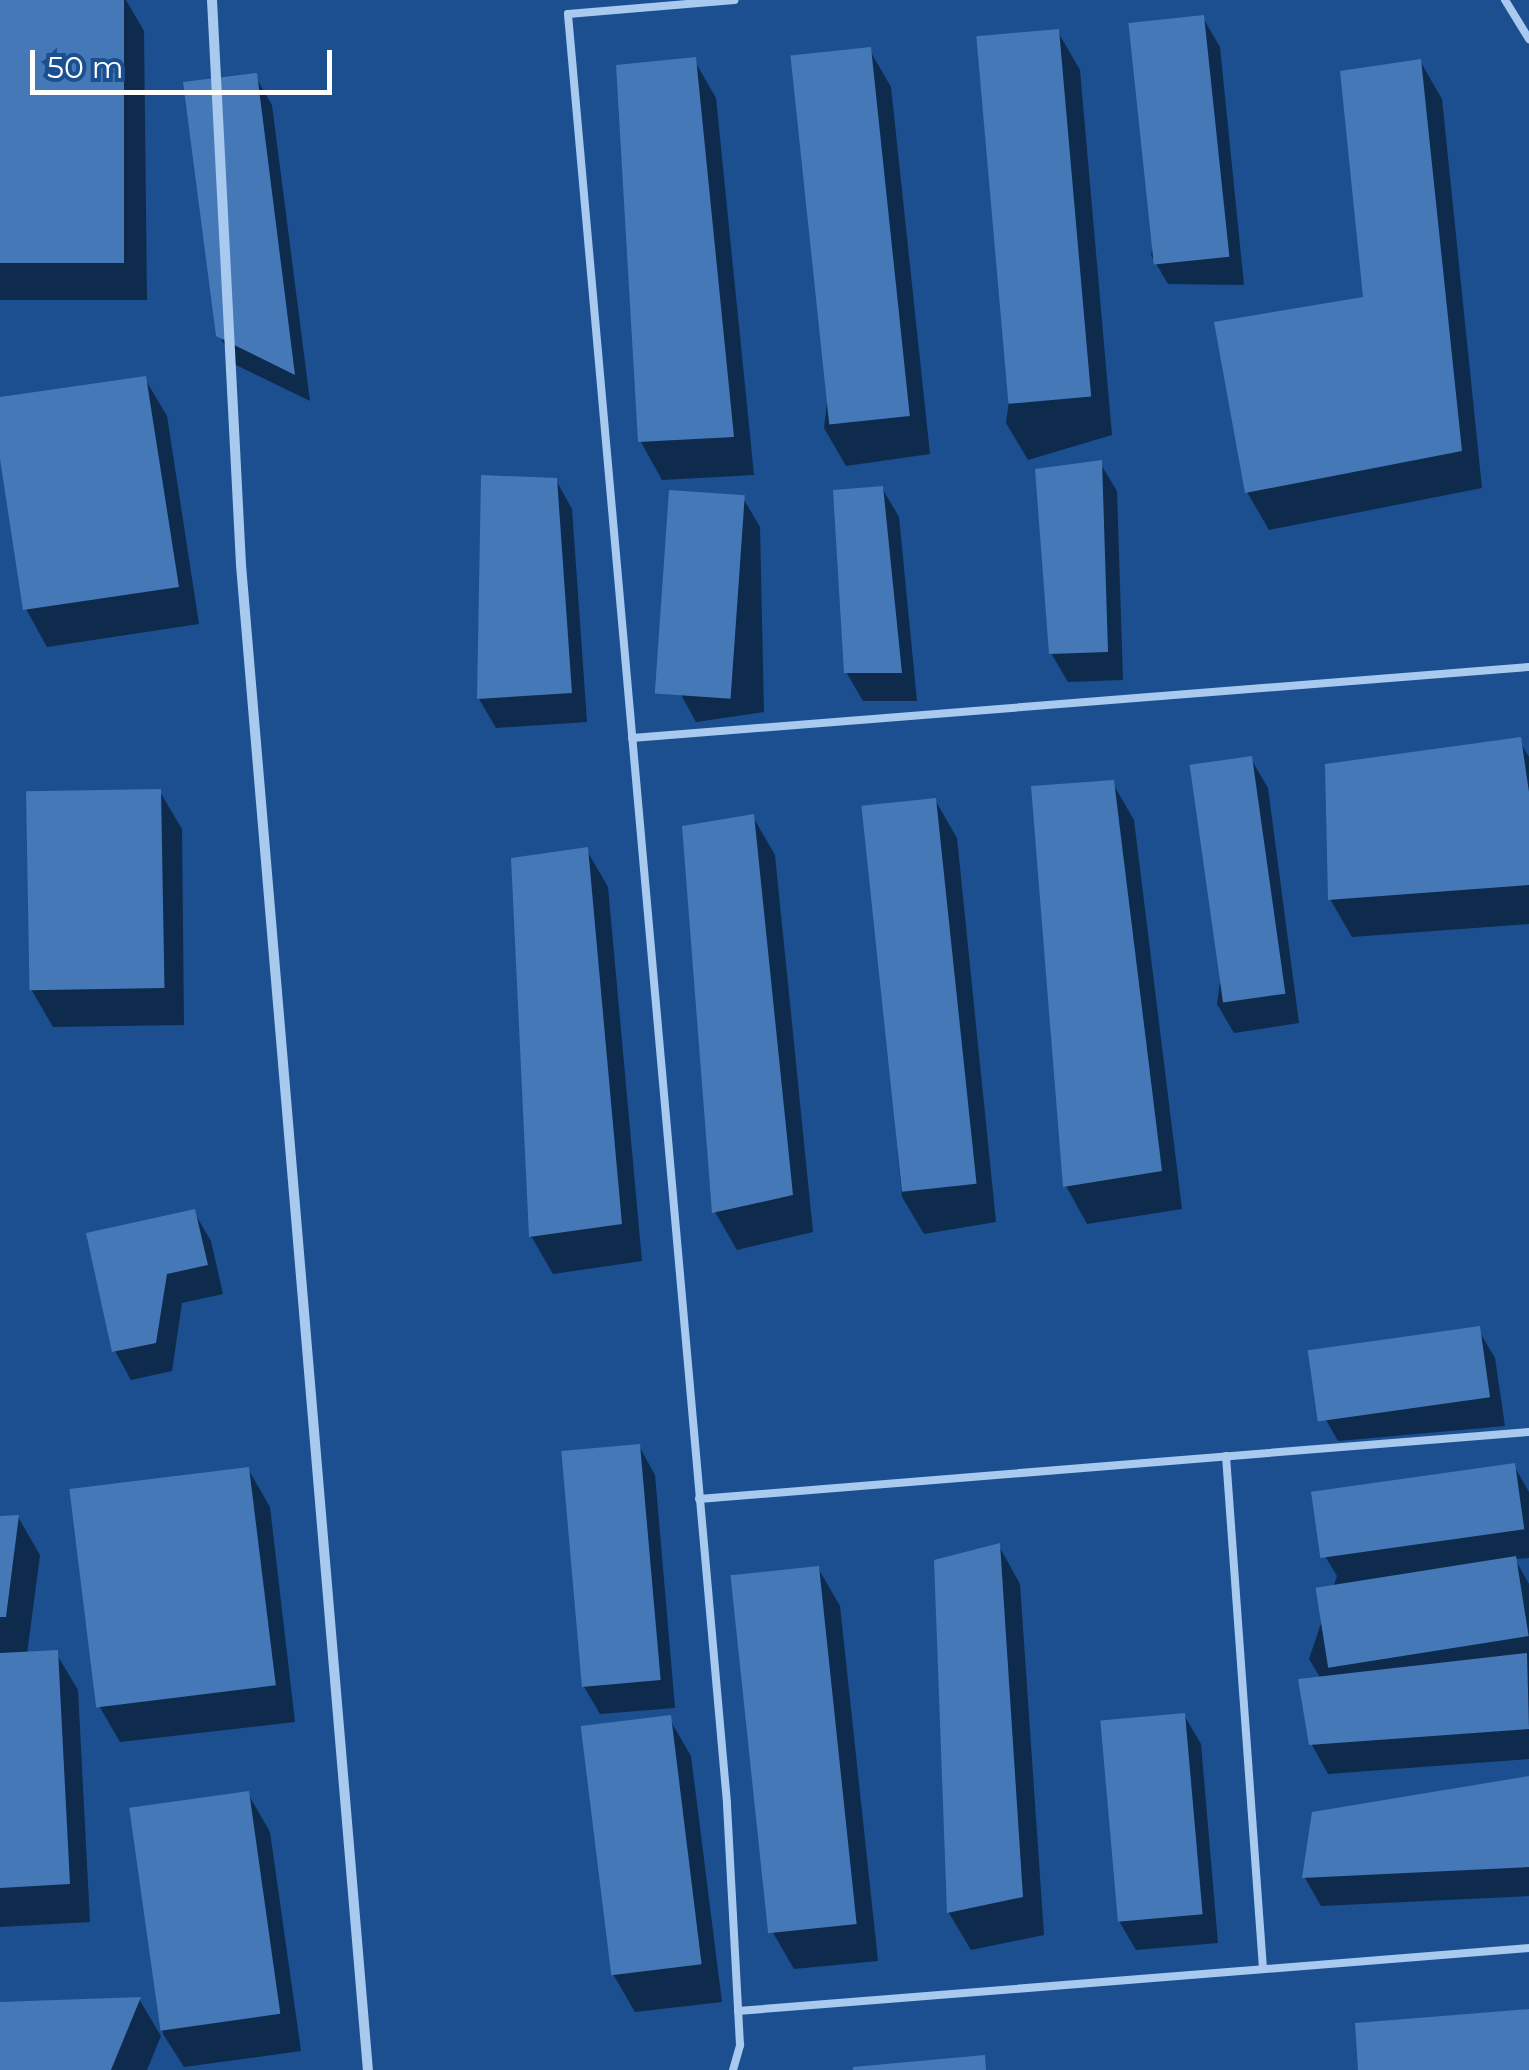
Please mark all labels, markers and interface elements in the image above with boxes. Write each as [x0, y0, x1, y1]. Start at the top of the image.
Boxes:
scale bar [35, 30, 338, 92]
text: 50 m [47, 49, 124, 86]

